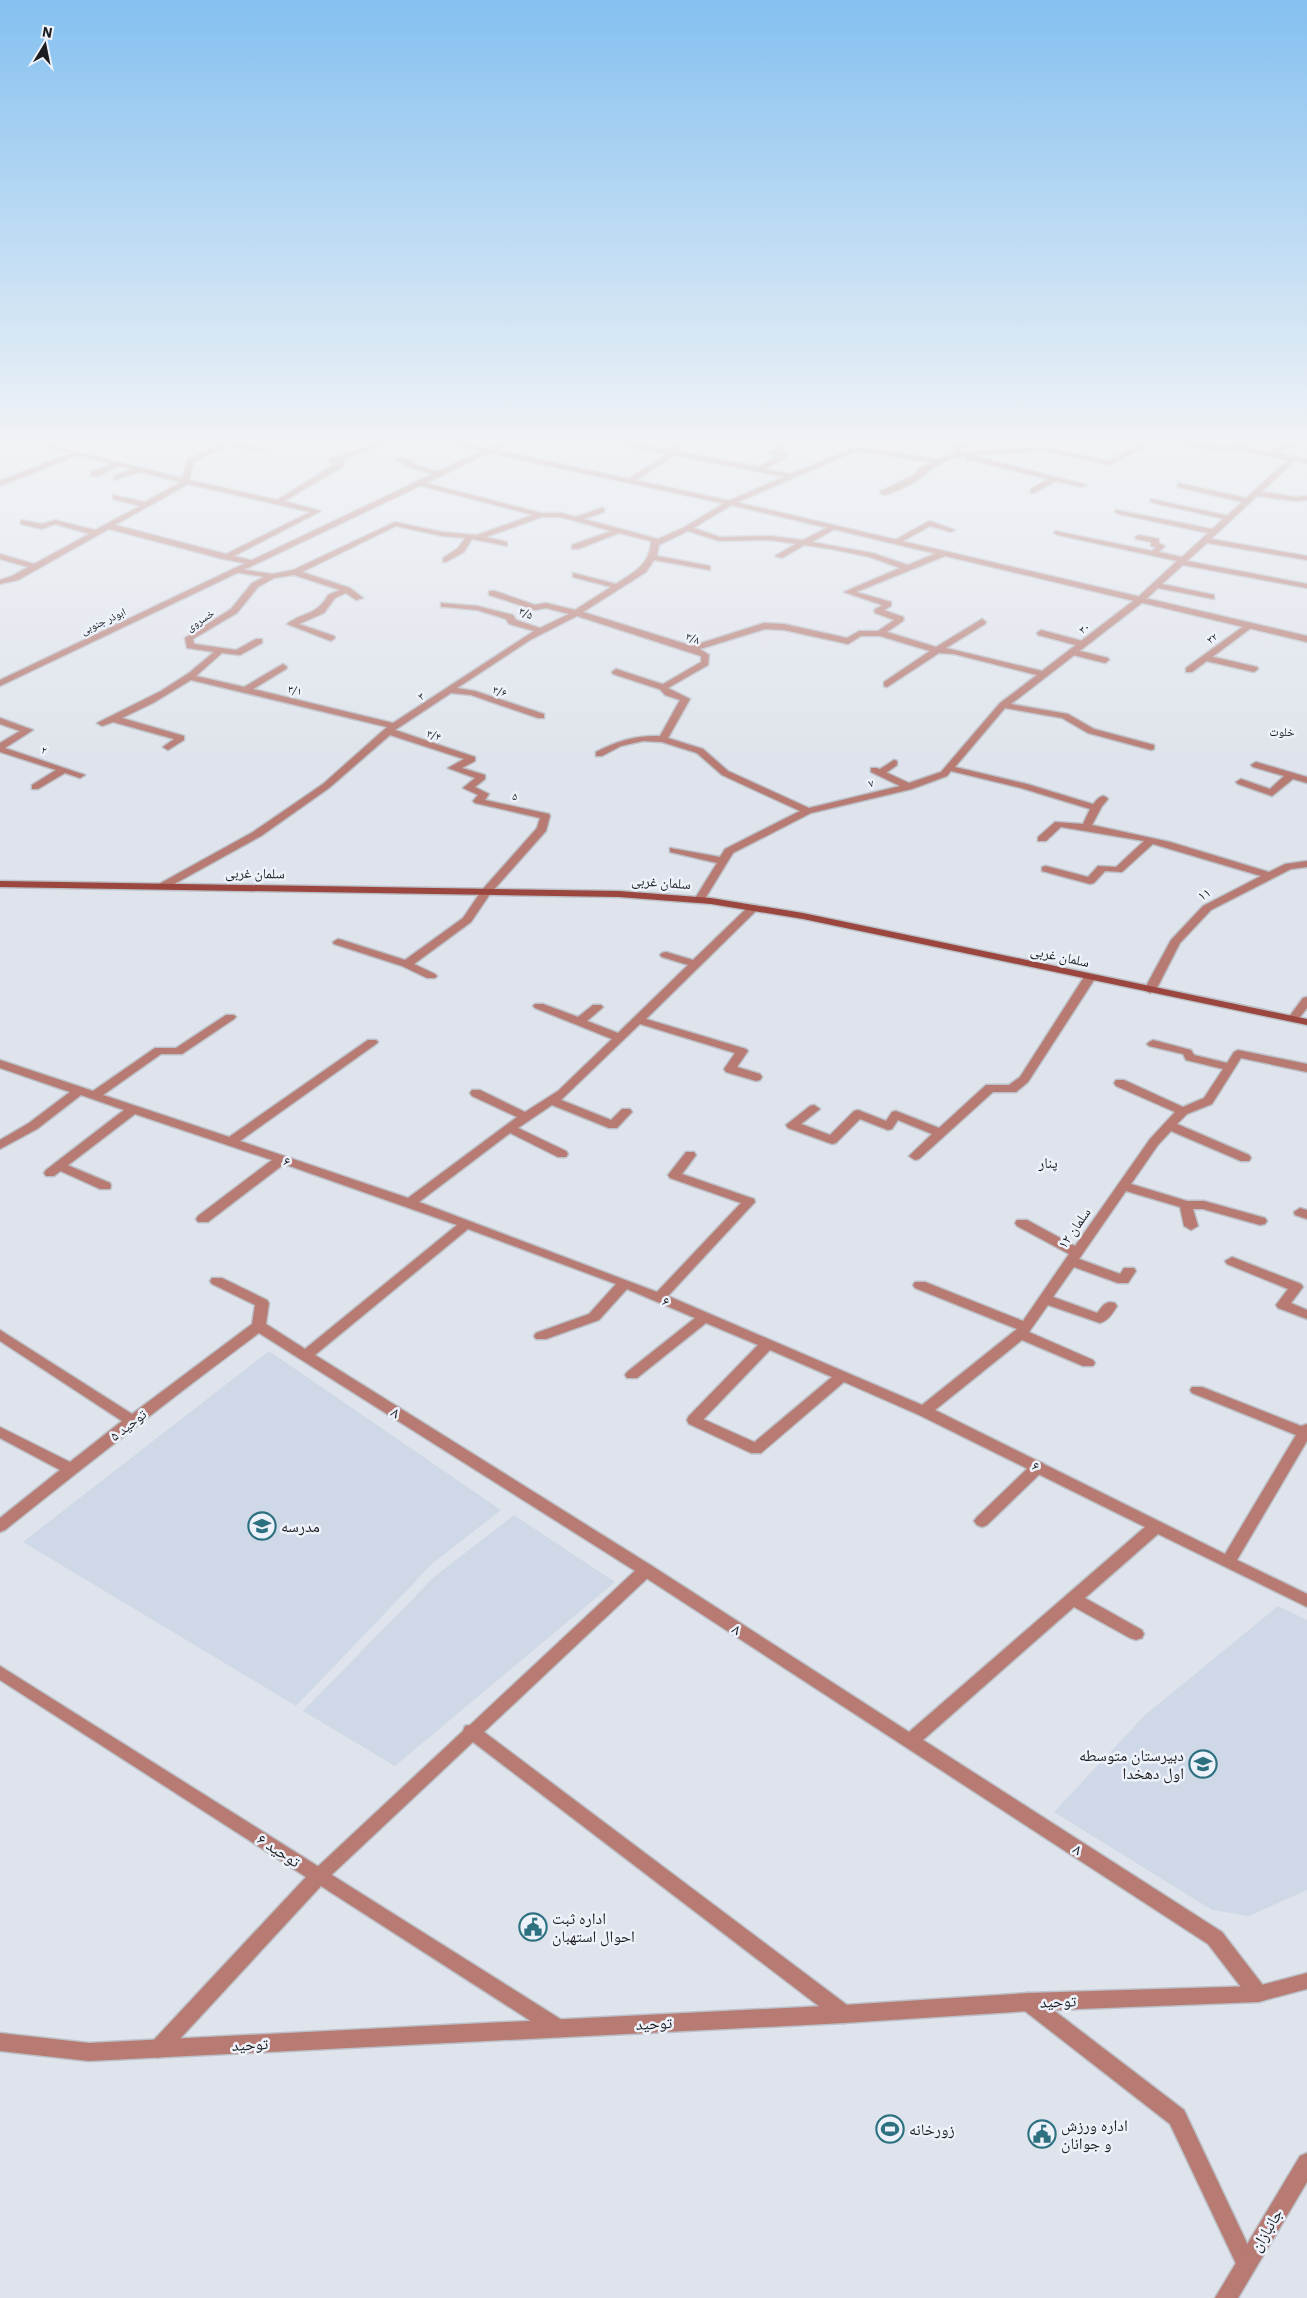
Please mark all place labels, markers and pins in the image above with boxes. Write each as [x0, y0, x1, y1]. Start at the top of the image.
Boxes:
school or university icon: مدرسه [247, 1511, 277, 1541]
place label: مدرسه [281, 1516, 320, 1536]
place label: دبیرستان متوسطه اول دهخدا [1079, 1745, 1184, 1784]
school or university icon: دبیرستان متوسطه اول دهخدا [1188, 1749, 1218, 1779]
place label: اداره ثبت احوال استهبان [552, 1908, 635, 1947]
public building icon: اداره ثبت احوال استهبان [518, 1912, 548, 1942]
sports icon: زورخانه [875, 2114, 905, 2144]
place label: اداره ورزش و جوانان [1061, 2115, 1128, 2154]
place label: زورخانه [909, 2119, 955, 2139]
public building icon: اداره ورزش و جوانان [1027, 2119, 1057, 2149]

